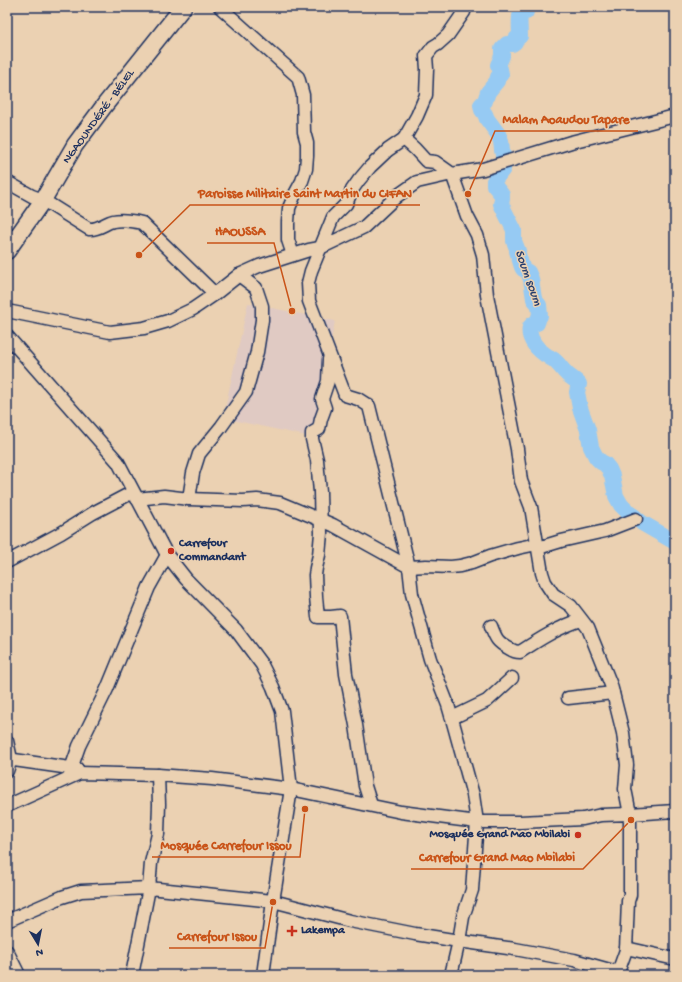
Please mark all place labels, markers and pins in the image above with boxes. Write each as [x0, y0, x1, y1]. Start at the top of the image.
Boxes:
callout: Malam Aoaudou Tapare [495, 106, 638, 131]
callout: Paroisse Militaire Saint Martin du CIFAN [190, 180, 420, 205]
callout: HAOUSSA [207, 218, 274, 243]
place label: Carrefour Commandant [178, 537, 247, 565]
marker: Carrefour Commandant [166, 546, 176, 556]
place label: Mosquée Grand Mao Mbilabi [429, 828, 570, 842]
marker: Mosquée Grand Mao Mbilabi [573, 830, 583, 840]
callout: Mosquée Carrefour Issou [152, 832, 300, 857]
callout: Carrefour Grand Mao Mbilabi [411, 844, 583, 869]
callout: Carrefour Issou [169, 923, 265, 948]
place label: Lakempa [301, 924, 346, 938]
marker: Lakempa [286, 925, 298, 937]

